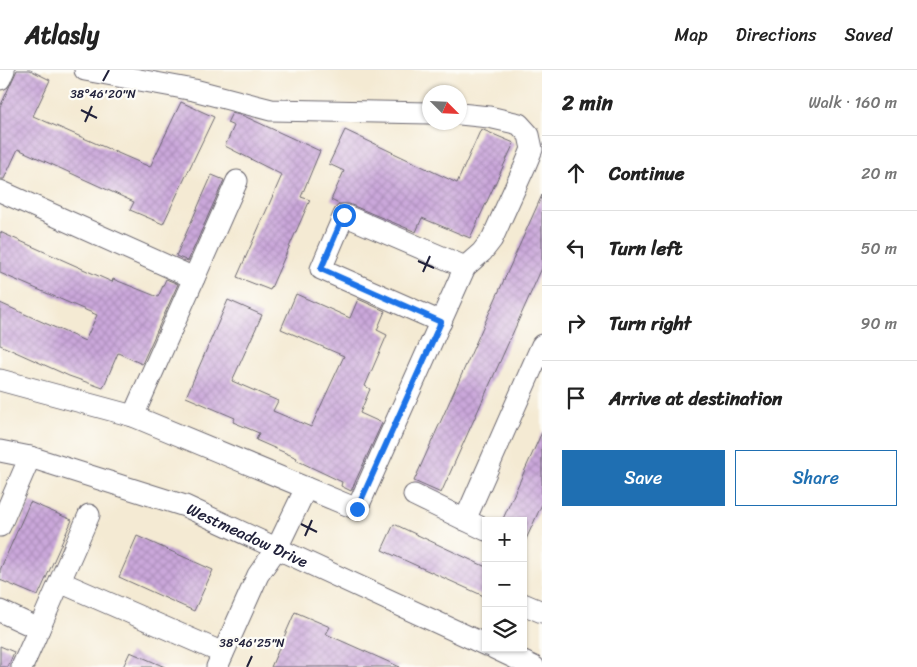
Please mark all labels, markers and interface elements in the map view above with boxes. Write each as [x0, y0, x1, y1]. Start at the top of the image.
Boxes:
text: Atlasly [25, 14, 99, 56]
text: Map [675, 19, 708, 51]
text: Directions [736, 19, 817, 51]
text: Saved [845, 19, 892, 51]
text: 38°46'20"N [70, 83, 136, 105]
text: 2 min [562, 84, 613, 122]
north arrow [422, 85, 467, 130]
text: Walk · 160 m [808, 88, 897, 117]
text: Continue [609, 157, 685, 190]
icon: ahead [562, 159, 590, 187]
text: 20 m [861, 159, 897, 188]
route start [333, 204, 356, 227]
text: Turn left [609, 232, 682, 265]
icon: left [562, 234, 590, 262]
text: 50 m [861, 234, 897, 263]
text: Turn right [609, 307, 691, 340]
icon: right [562, 309, 590, 337]
text: 90 m [861, 309, 897, 338]
text: Arrive at destination [609, 382, 782, 415]
icon: arrive [562, 384, 590, 412]
button: Save [562, 450, 725, 506]
button: Share [735, 450, 897, 506]
street label: Westmeadow Drive [182, 494, 313, 576]
route end [346, 498, 369, 521]
map controls [482, 517, 527, 652]
button: + [482, 517, 527, 562]
button: − [482, 562, 527, 607]
button: layers [482, 607, 527, 652]
text: 38°46'25"N [219, 632, 285, 654]

